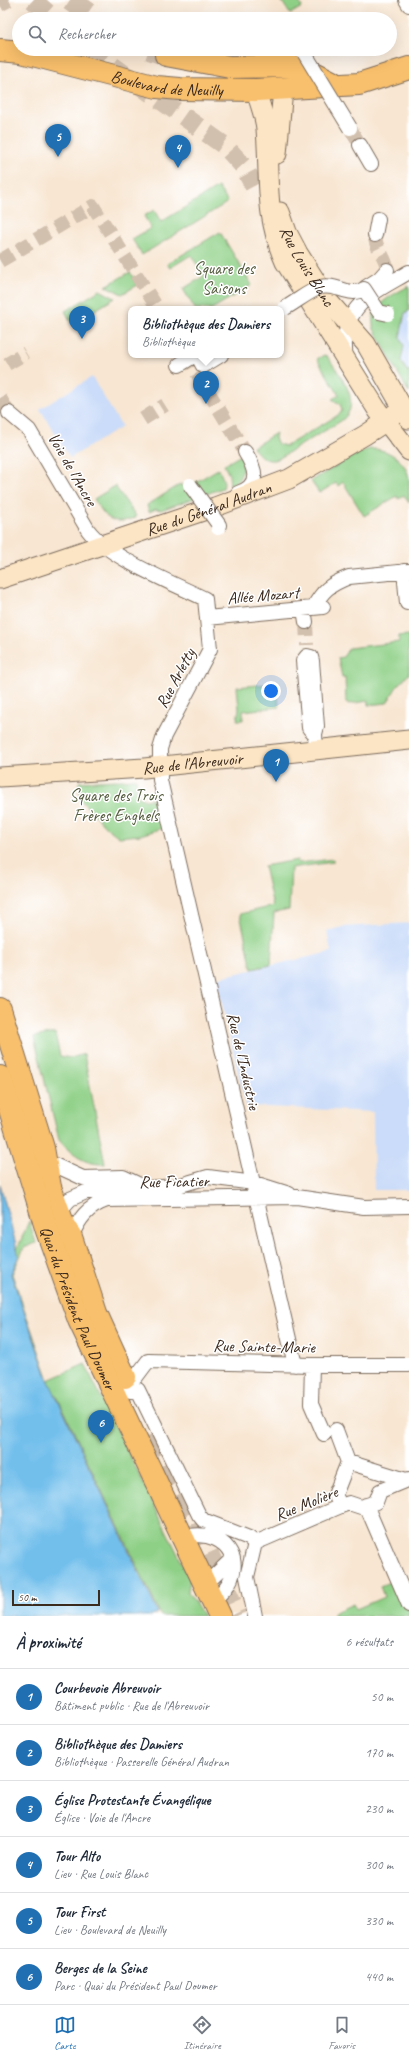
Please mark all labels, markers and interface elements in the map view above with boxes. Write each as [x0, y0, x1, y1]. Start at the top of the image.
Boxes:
search box [12, 12, 397, 56]
icon: search [26, 23, 48, 45]
text: Rechercher [58, 25, 116, 44]
street label: Boulevard de Neuilly [109, 66, 224, 101]
pin: 5 [45, 124, 71, 157]
pin: 4 [165, 135, 191, 168]
street label: Rue Louis Blanc [275, 224, 340, 311]
park label: Square des Saisons [193, 258, 257, 299]
pin: 3 [69, 306, 95, 339]
popup [128, 306, 284, 358]
text: Bibliothèque des Damiers [142, 315, 270, 334]
text: Bibliothèque [142, 334, 195, 350]
pin: 2 [193, 371, 219, 404]
street label: Voie de l'Ancre [43, 429, 103, 511]
street label: Rue du Général Audran [143, 477, 274, 540]
street label: Allée Mozart [226, 582, 302, 609]
street label: Rue Arletty [151, 644, 200, 712]
your location [261, 681, 281, 701]
street label: Rue de l'Abreuvoir [141, 747, 246, 779]
pin: 1 [263, 749, 289, 782]
park label: Square des Trois Frères Enghels [69, 785, 165, 826]
street label: Rue de l'Industrie [222, 1010, 265, 1113]
street label: Rue Ficatier [139, 1170, 211, 1193]
street label: Quai du Président Paul Doumer [35, 1224, 121, 1395]
street label: Rue Sainte-Marie [213, 1335, 317, 1358]
pin: 6 [88, 1410, 114, 1443]
street label: Rue Molière [272, 1481, 342, 1526]
scale bar [12, 1588, 100, 1607]
text: 50 m [18, 1590, 37, 1604]
text: À proximité [16, 1632, 81, 1653]
text: 6 résultats [345, 1634, 393, 1650]
text: Courbevoie Abreuvoir [54, 1679, 160, 1698]
text: 1 [26, 1689, 32, 1705]
text: 50 m [371, 1689, 393, 1705]
text: Bâtiment public · Rue de l'Abreuvoir [54, 1698, 209, 1714]
text: Bibliothèque des Damiers [54, 1735, 182, 1754]
text: 2 [26, 1745, 32, 1761]
text: 170 m [365, 1745, 393, 1761]
text: Bibliothèque · Passerelle Général Audran [54, 1754, 229, 1770]
text: Église Protestante Évangélique [54, 1791, 211, 1810]
text: 3 [26, 1801, 32, 1817]
text: 230 m [365, 1801, 393, 1817]
text: Église · Voie de l'Ancre [54, 1810, 150, 1826]
text: Tour Alto [54, 1847, 100, 1866]
text: 4 [26, 1857, 32, 1873]
text: 300 m [365, 1857, 393, 1873]
text: Lieu · Rue Louis Blanc [54, 1866, 148, 1882]
text: Tour First [54, 1903, 105, 1922]
text: 5 [26, 1913, 32, 1929]
text: 330 m [365, 1913, 393, 1929]
text: Lieu · Boulevard de Neuilly [54, 1922, 166, 1938]
text: Berges de la Seine [54, 1959, 147, 1978]
text: 6 [26, 1969, 32, 1985]
text: 440 m [365, 1969, 393, 1985]
text: Parc · Quai du Président Paul Doumer [54, 1978, 217, 1994]
tab: Carte [54, 2014, 76, 2052]
tab: Itinéraire [184, 2014, 221, 2052]
tab: Favoris [329, 2014, 355, 2052]

